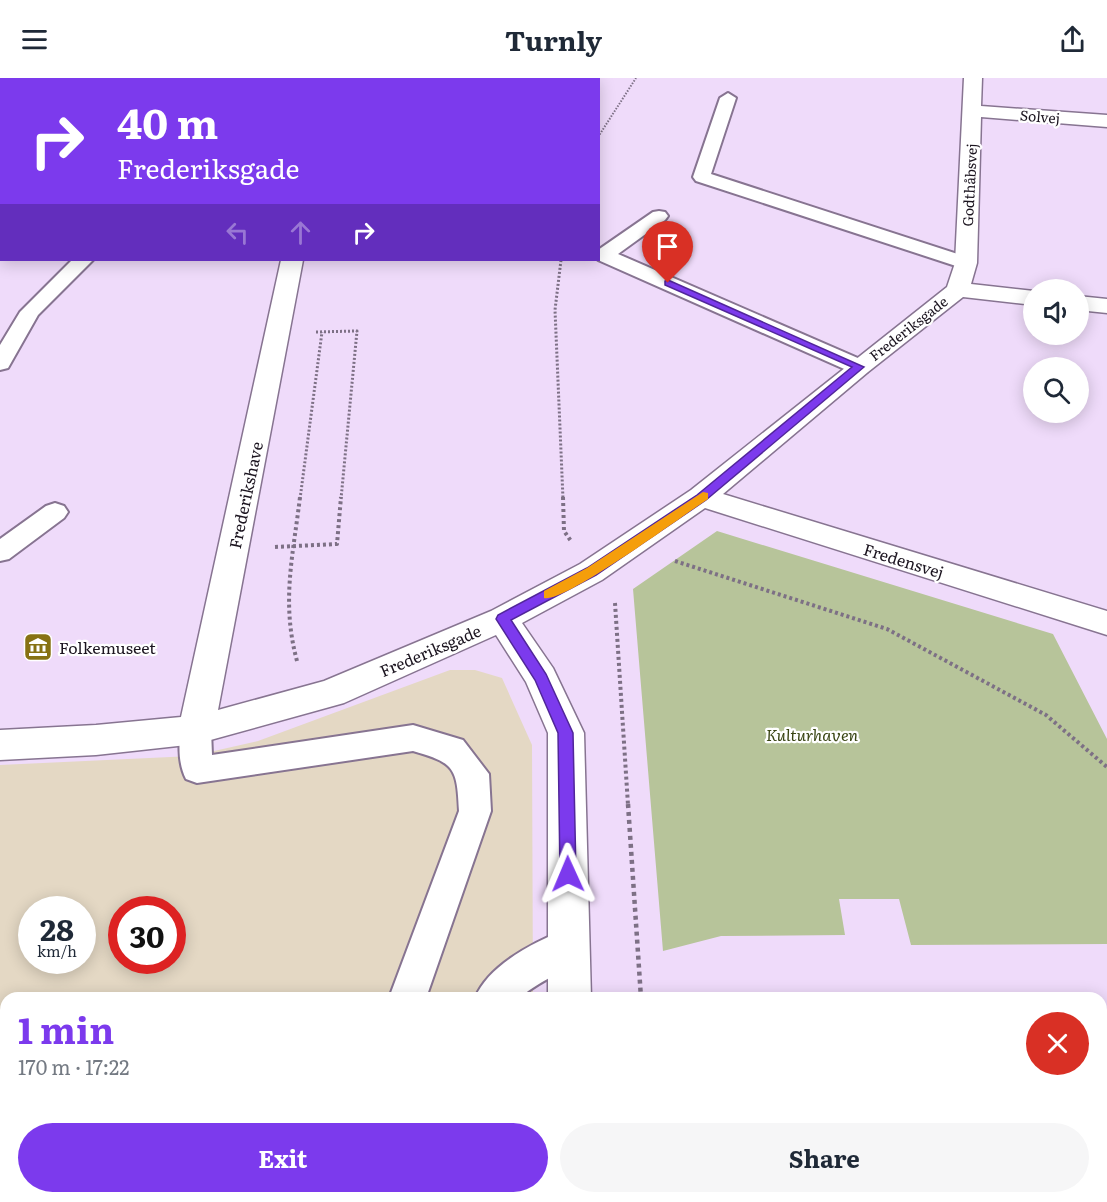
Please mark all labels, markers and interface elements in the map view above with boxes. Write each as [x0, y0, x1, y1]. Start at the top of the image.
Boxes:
text: Turnly [505, 19, 602, 59]
icon: menu [18, 23, 51, 56]
icon: share [1056, 23, 1089, 56]
text: 40 m [117, 90, 218, 152]
icon: right [18, 102, 96, 180]
street label: Solvej [1019, 104, 1061, 128]
street label: Godthåbsvej [957, 143, 981, 227]
text: Frederiksgade [117, 147, 299, 187]
icon: left [221, 216, 254, 249]
icon: ahead [284, 216, 317, 249]
icon: right [347, 216, 380, 249]
pin [642, 221, 693, 283]
icon: arrive [651, 230, 684, 263]
map controls [1023, 279, 1089, 423]
button: sound [1023, 279, 1089, 345]
street label: Frederiksgade [865, 291, 951, 365]
button: search [1023, 357, 1089, 423]
street label: Frederikshave [222, 439, 268, 551]
street label: Fredensvej [861, 536, 947, 584]
street label: Frederiksgade [376, 618, 484, 682]
museum icon: Folkemuseet [22, 631, 54, 663]
place label: Folkemuseet [59, 635, 156, 659]
park label: Kulturhaven [766, 722, 859, 746]
position arrow [536, 842, 600, 906]
speed limit sign: 30 [108, 896, 186, 974]
text: 28 [40, 906, 74, 950]
text: km/h [37, 939, 77, 962]
text: 1 min [18, 1002, 114, 1055]
button: close [1026, 1012, 1089, 1075]
text: 170 m · 17:22 [18, 1051, 129, 1081]
button: Exit [18, 1123, 548, 1192]
button: Share [560, 1123, 1089, 1192]

